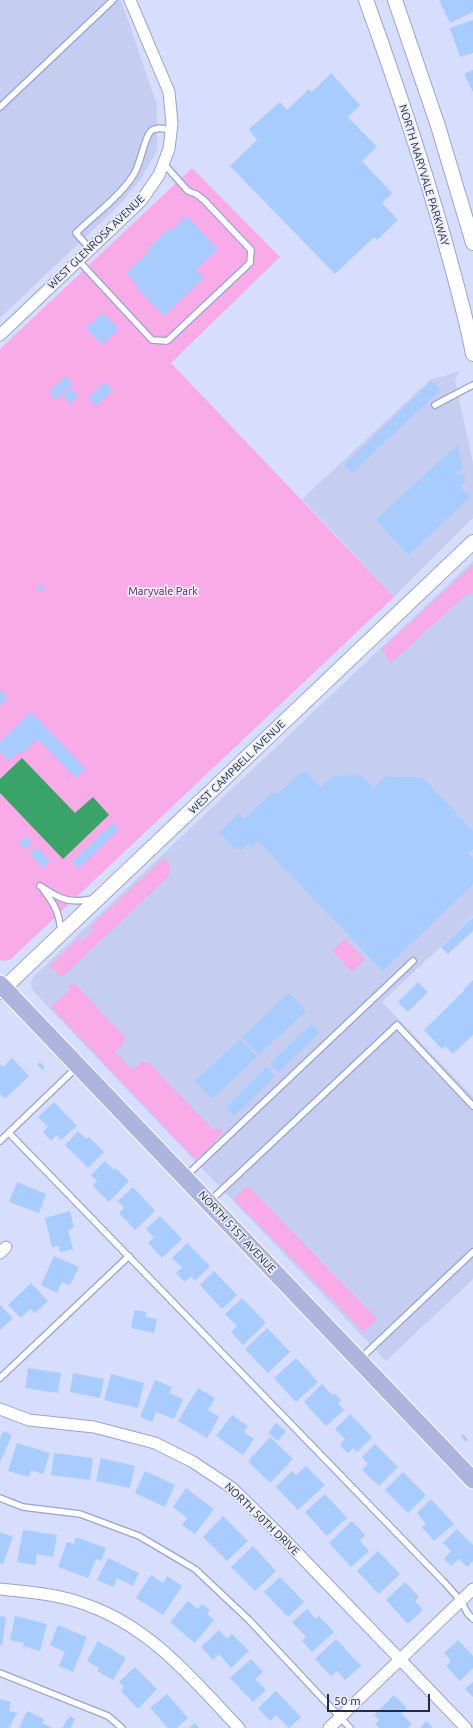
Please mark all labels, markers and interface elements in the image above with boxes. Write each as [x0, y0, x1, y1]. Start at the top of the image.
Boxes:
street label: NORTH MARYVALE PARKWAY [396, 103, 452, 247]
street label: WEST GLENROSA AVENUE [45, 192, 147, 292]
park label: Maryvale Park [128, 584, 198, 598]
street label: WEST CAMPBELL AVENUE [186, 717, 288, 817]
street label: NORTH 51ST AVENUE [195, 1188, 279, 1276]
street label: NORTH 50TH DRIVE [222, 1480, 302, 1558]
scale bar [329, 1686, 432, 1712]
text: 50 m [334, 1694, 361, 1707]

